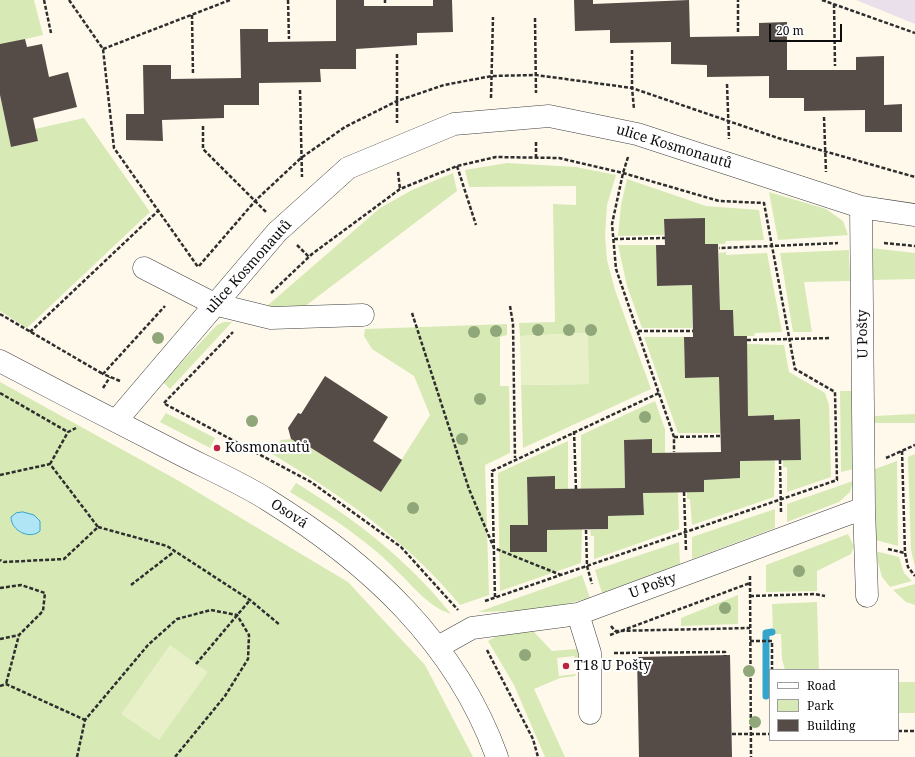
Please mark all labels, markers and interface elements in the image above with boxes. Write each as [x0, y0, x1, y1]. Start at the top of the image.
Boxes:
scale bar [771, 16, 844, 42]
text: 20 m [776, 22, 804, 39]
street label: ulice Kosmonautů [614, 121, 734, 173]
street label: ulice Kosmonautů [202, 217, 296, 317]
street label: U Pošty [854, 309, 872, 359]
place label: Kosmonautů [225, 440, 310, 456]
marker: Kosmonautů [212, 443, 222, 453]
street label: Osová [267, 496, 311, 532]
street label: U Pošty [627, 570, 679, 602]
place label: T18 U Pošty [574, 658, 651, 674]
marker: T18 U Pošty [561, 661, 571, 671]
legend [769, 669, 899, 741]
text: Road [807, 677, 836, 694]
text: Park [807, 697, 834, 714]
text: Building [807, 717, 855, 734]

